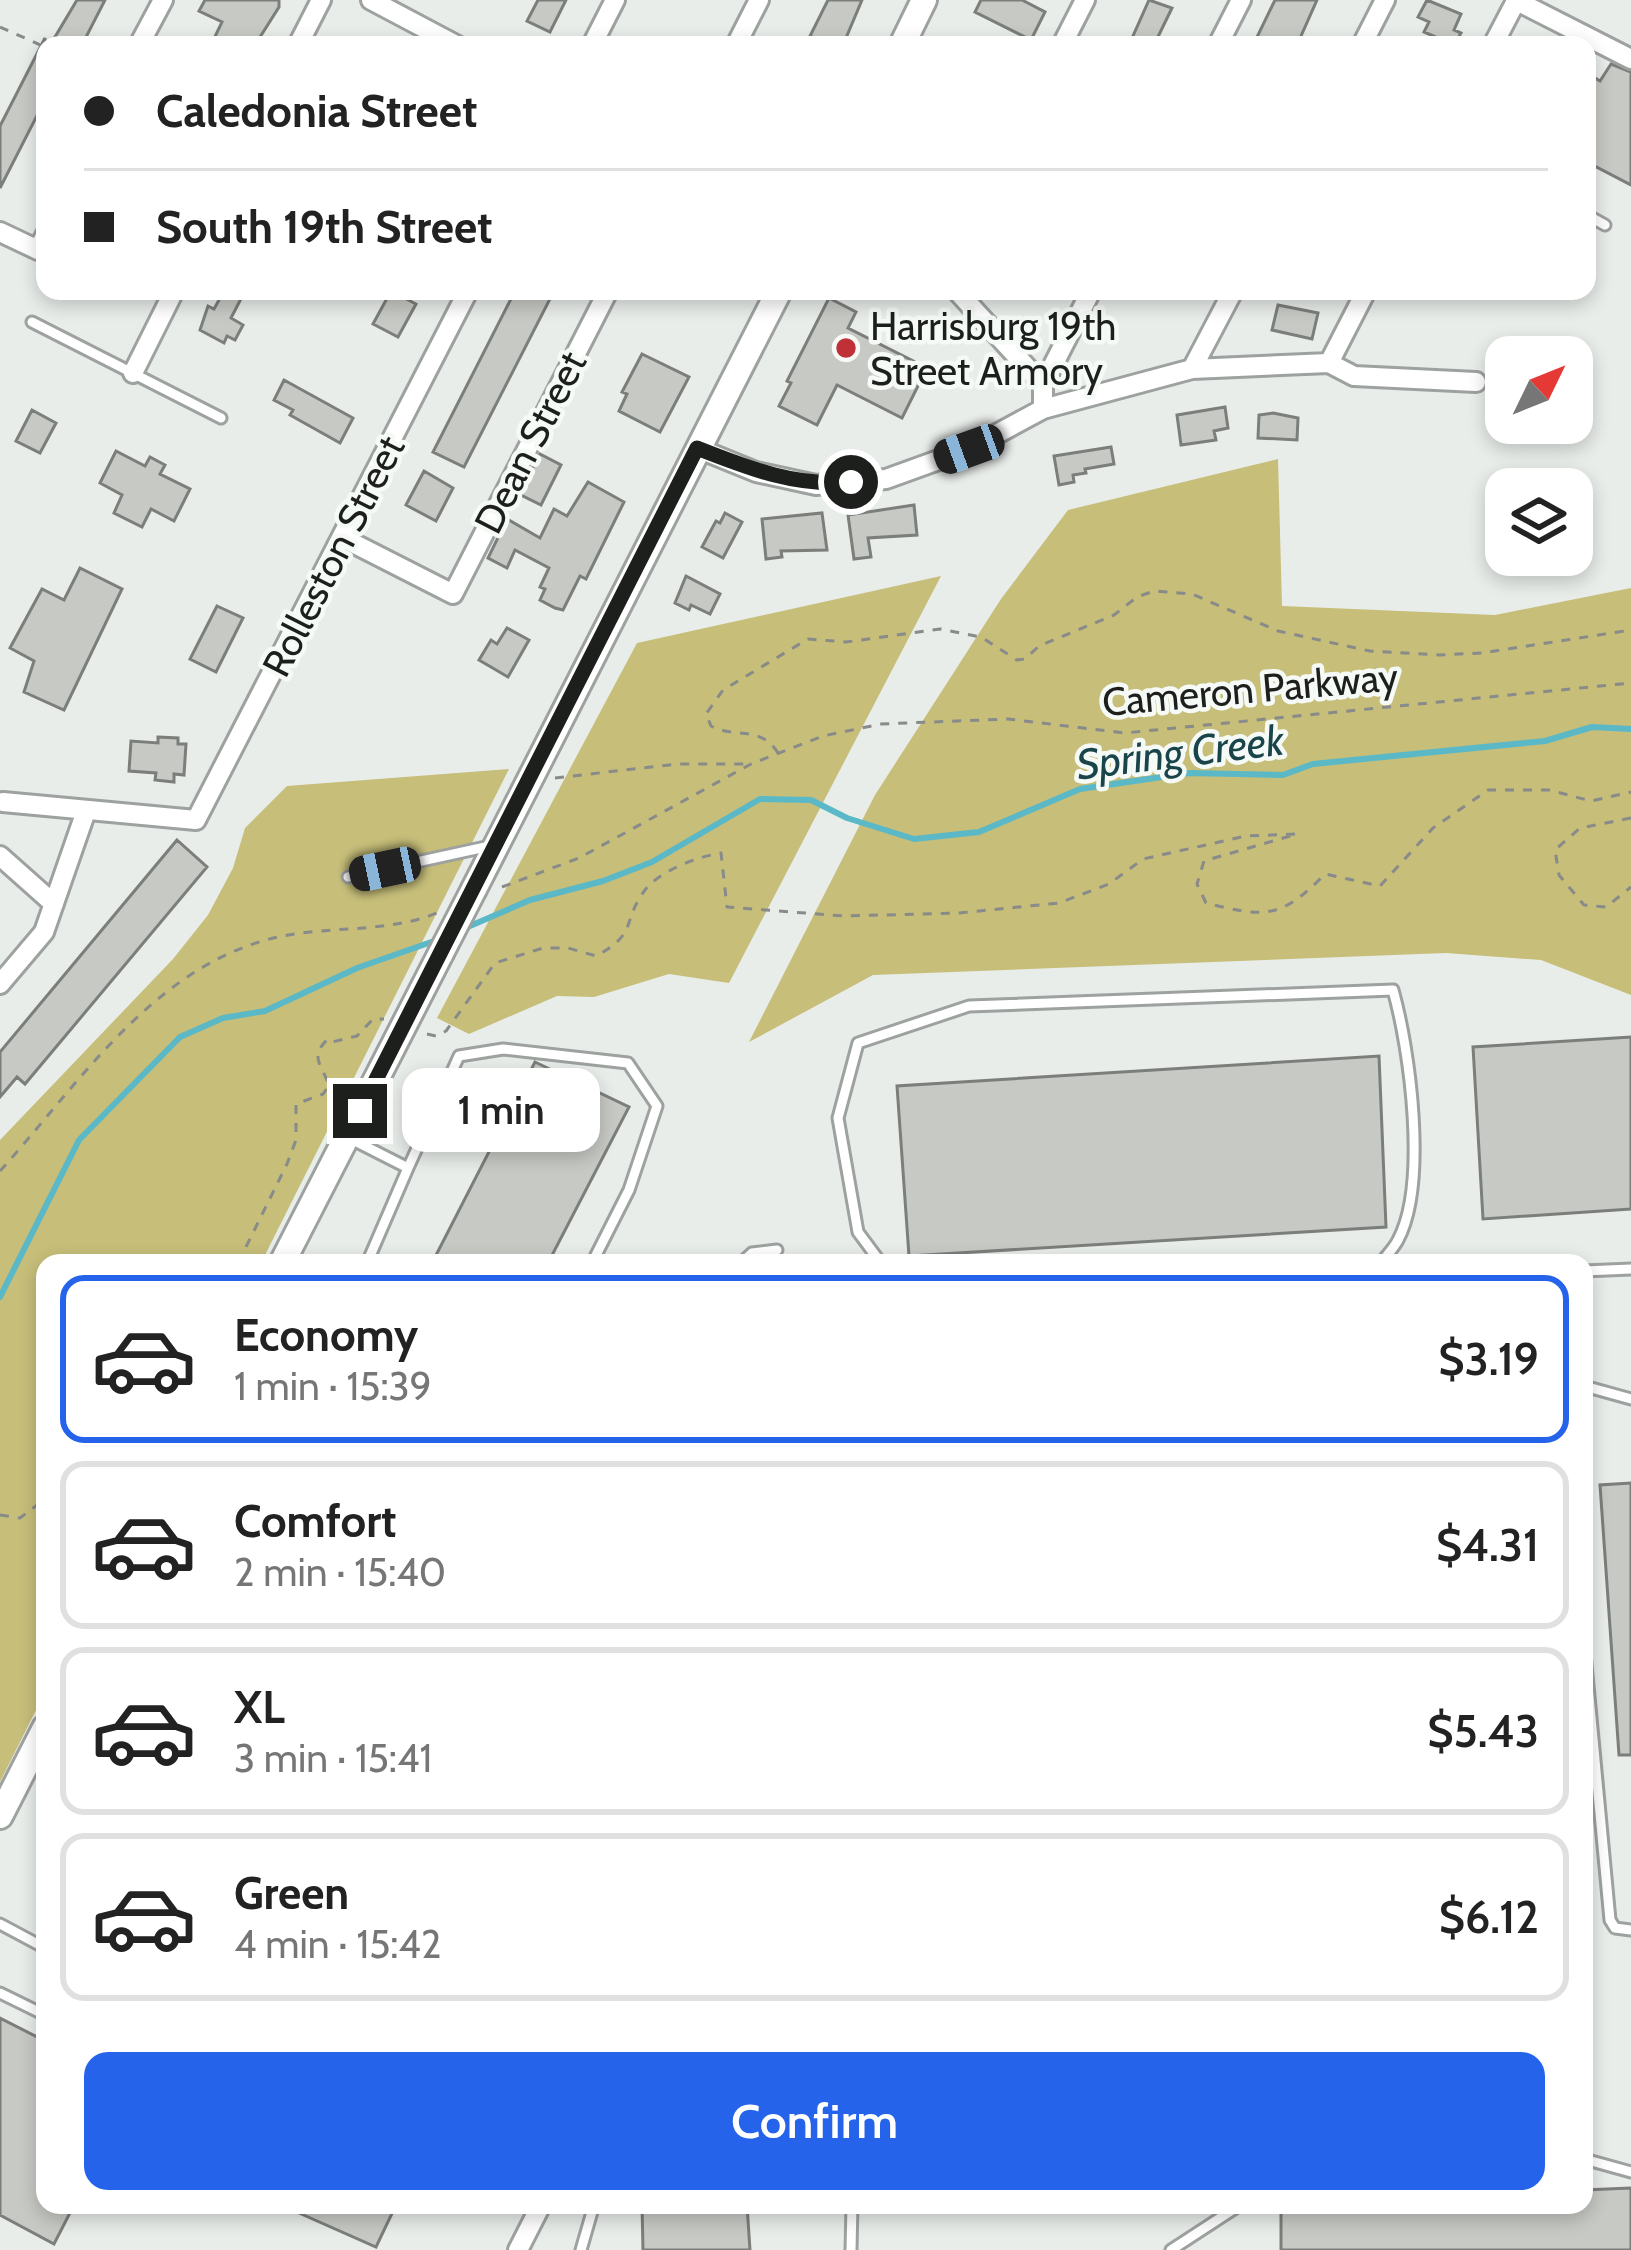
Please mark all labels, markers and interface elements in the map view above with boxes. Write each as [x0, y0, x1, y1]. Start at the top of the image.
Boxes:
text: Caledonia Street [156, 84, 477, 138]
text: South 19th Street [156, 200, 493, 254]
place label: Harrisburg 19th Street Armory [870, 302, 1116, 395]
marker: Harrisburg 19th Street Armory [833, 335, 859, 361]
north arrow [1485, 336, 1593, 444]
map controls [1485, 336, 1593, 576]
street label: Dean Street [464, 343, 596, 541]
car [929, 420, 1009, 478]
street label: Rolleston Street [252, 428, 414, 684]
route start [824, 455, 878, 509]
button: layers [1485, 468, 1593, 576]
street label: Cameron Parkway [1100, 652, 1400, 726]
water label: Spring Creek [1073, 713, 1288, 791]
car [346, 844, 424, 894]
callout: 1 min [402, 1069, 600, 1153]
route end [333, 1084, 387, 1138]
text: 1 min [457, 1086, 545, 1134]
icon: car [90, 1305, 198, 1413]
text: Economy [234, 1308, 418, 1362]
text: $3.19 [1438, 1332, 1539, 1386]
text: 1 min · 15:39 [234, 1362, 432, 1410]
icon: car [90, 1491, 198, 1599]
text: Comfort [234, 1494, 397, 1548]
text: $4.31 [1436, 1518, 1539, 1572]
text: 2 min · 15:40 [234, 1548, 446, 1596]
icon: car [90, 1677, 198, 1785]
text: XL [234, 1680, 285, 1734]
text: $5.43 [1427, 1704, 1539, 1758]
text: 3 min · 15:41 [234, 1734, 432, 1782]
icon: car [90, 1863, 198, 1971]
text: Green [234, 1866, 349, 1920]
text: $6.12 [1439, 1890, 1539, 1944]
text: 4 min · 15:42 [234, 1920, 441, 1968]
button: Confirm [84, 2052, 1545, 2190]

